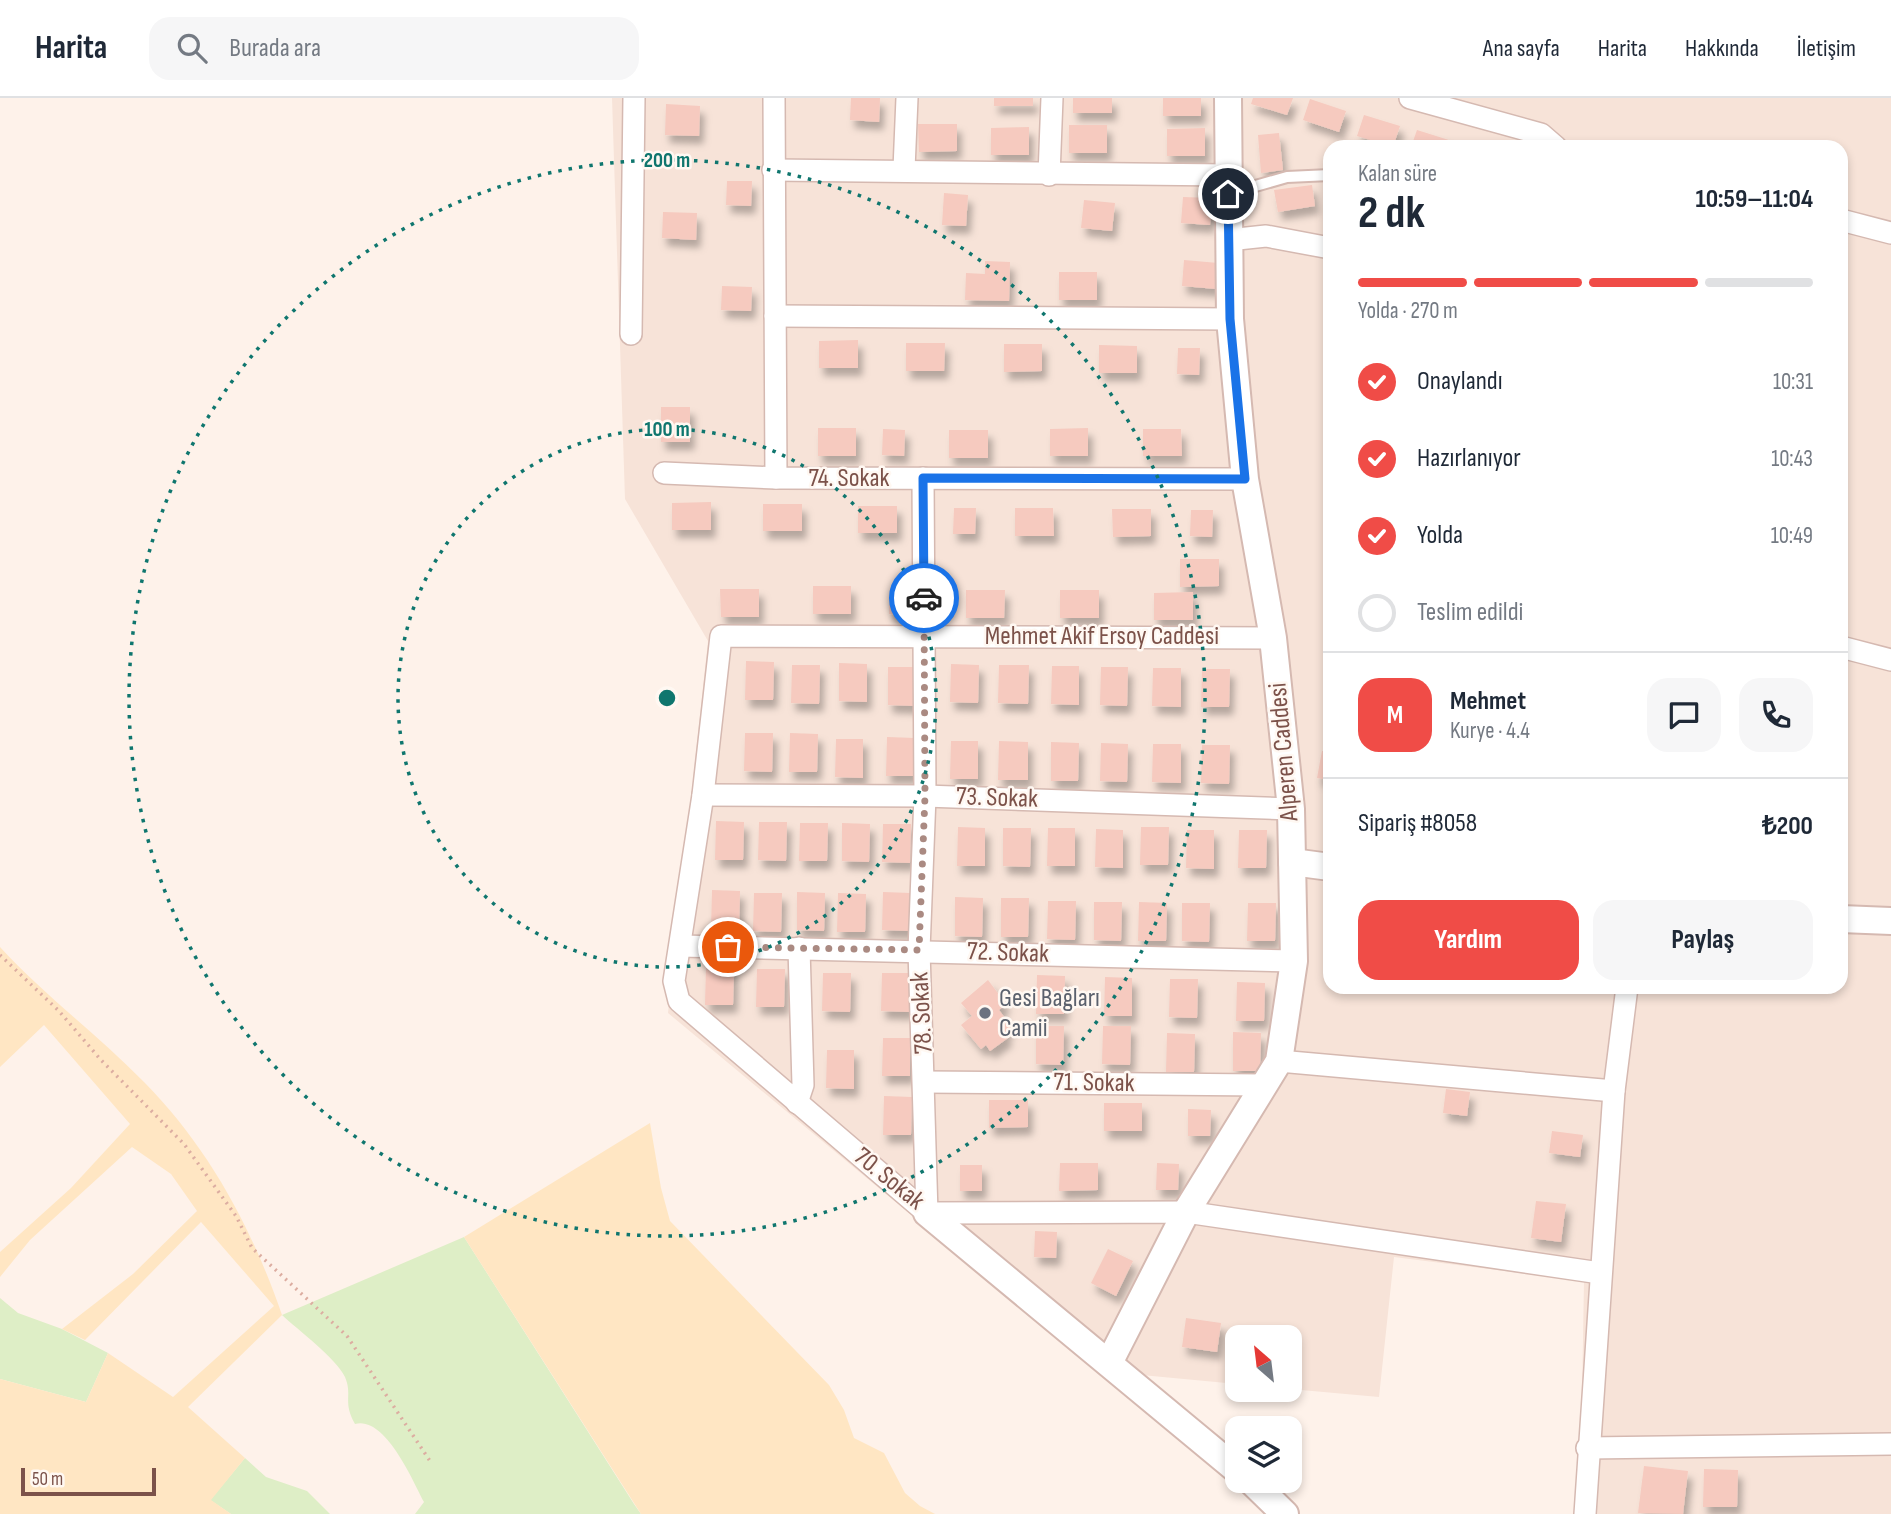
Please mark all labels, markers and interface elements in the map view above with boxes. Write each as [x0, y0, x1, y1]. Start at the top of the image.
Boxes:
search box [149, 17, 639, 80]
text: Harita [35, 28, 107, 68]
icon: search [173, 29, 211, 67]
text: Burada ara [229, 33, 321, 64]
text: Ana sayfa [1483, 34, 1560, 63]
text: Harita [1598, 34, 1647, 63]
text: Hakkında [1685, 34, 1759, 63]
text: İletişim [1797, 34, 1856, 63]
text: 200 m [644, 148, 690, 173]
text: Kalan süre [1358, 160, 1437, 188]
pin [1198, 164, 1258, 224]
icon: home [1209, 175, 1247, 213]
text: 10:59–11:04 [1695, 184, 1813, 215]
text: 2 dk [1358, 186, 1425, 241]
text: Yolda · 270 m [1358, 297, 1458, 325]
icon: check [1358, 363, 1396, 401]
text: Onaylandı [1417, 366, 1502, 397]
text: 10:31 [1773, 368, 1813, 396]
text: 100 m [644, 417, 690, 442]
icon: check [1358, 440, 1396, 478]
text: Hazırlanıyor [1417, 443, 1521, 474]
text: 10:43 [1771, 445, 1813, 473]
street label: 74. Sokak [809, 463, 889, 494]
icon: check [1358, 517, 1396, 555]
text: Yolda [1417, 520, 1463, 551]
text: 10:49 [1771, 522, 1813, 550]
courier [889, 563, 959, 633]
icon: car [905, 579, 943, 617]
text: Teslim edildi [1417, 597, 1523, 628]
street label: Mehmet Akif Ersoy Caddesi [985, 621, 1219, 652]
button: chat [1647, 678, 1721, 752]
button: phone [1739, 678, 1813, 752]
street label: Alperen Caddesi [1263, 682, 1306, 823]
centre of rings [655, 686, 679, 710]
text: Mehmet [1450, 686, 1526, 717]
text: M [1387, 700, 1403, 731]
text: Kurye · 4.4 [1450, 717, 1530, 745]
street label: 73. Sokak [955, 781, 1039, 815]
text: Sipariş #8058 [1358, 808, 1477, 839]
text: ₺200 [1762, 811, 1813, 842]
button: Yardım [1358, 900, 1579, 980]
button: Paylaş [1593, 900, 1813, 980]
pin [698, 917, 758, 977]
icon: bag [709, 928, 747, 966]
street label: 72. Sokak [967, 936, 1050, 970]
street label: 78. Sokak [904, 971, 940, 1055]
place label: Gesi Bağları Camii [999, 983, 1100, 1044]
marker: Gesi Bağları Camii [977, 1005, 993, 1021]
street label: 71. Sokak [1053, 1067, 1135, 1099]
street label: 70. Sokak [847, 1141, 931, 1217]
north arrow [1225, 1325, 1302, 1402]
map controls [1225, 1325, 1302, 1493]
button: layers [1225, 1416, 1302, 1493]
scale bar [21, 1465, 156, 1497]
text: 50 m [32, 1468, 63, 1491]

